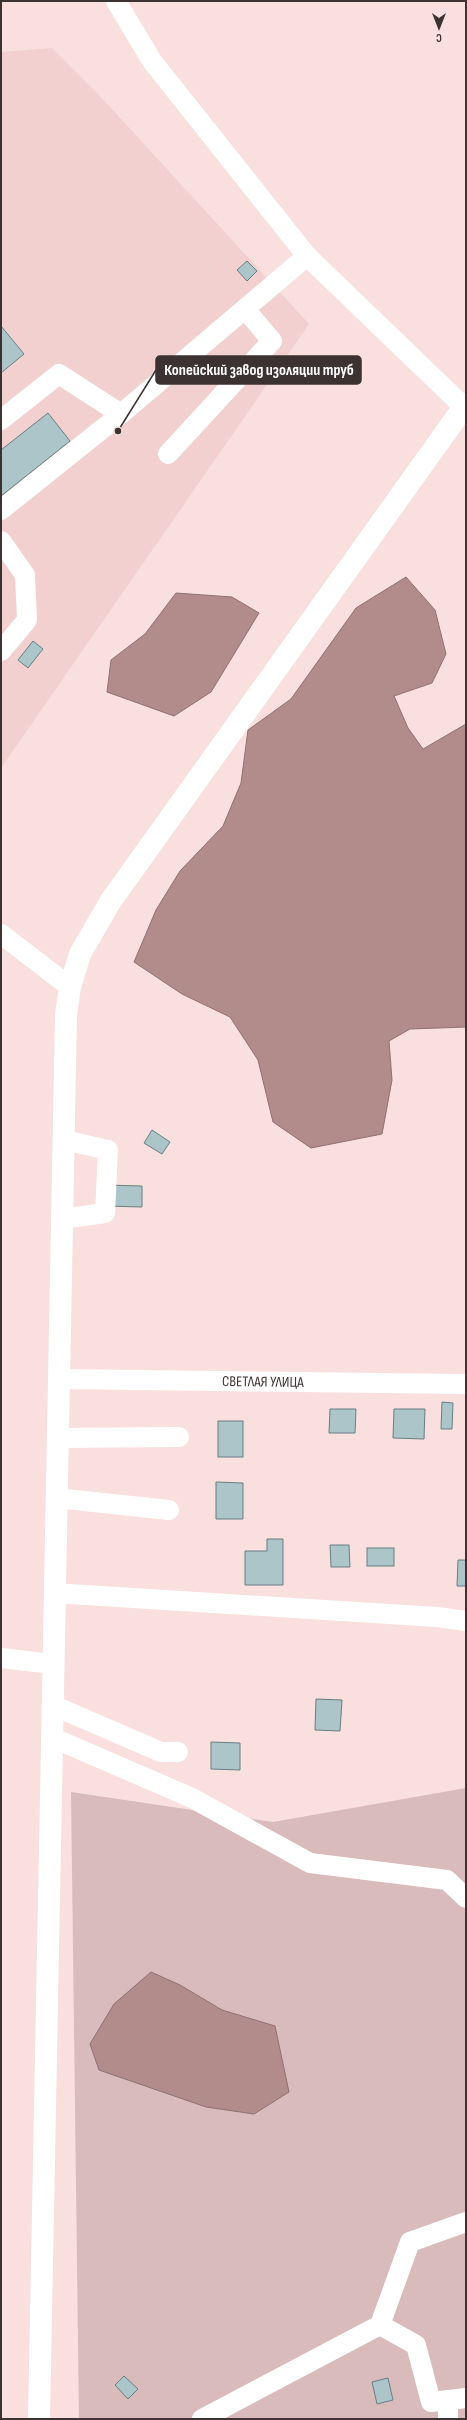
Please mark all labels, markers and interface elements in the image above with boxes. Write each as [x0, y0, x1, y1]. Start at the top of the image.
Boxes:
north arrow [419, 8, 459, 48]
text: С [436, 31, 442, 44]
callout: Копейский завод изоляции труб [156, 356, 361, 384]
text: Копейский завод изоляции труб [164, 361, 354, 380]
street label: СВЕТЛАЯ УЛИЦА [222, 1372, 305, 1392]

